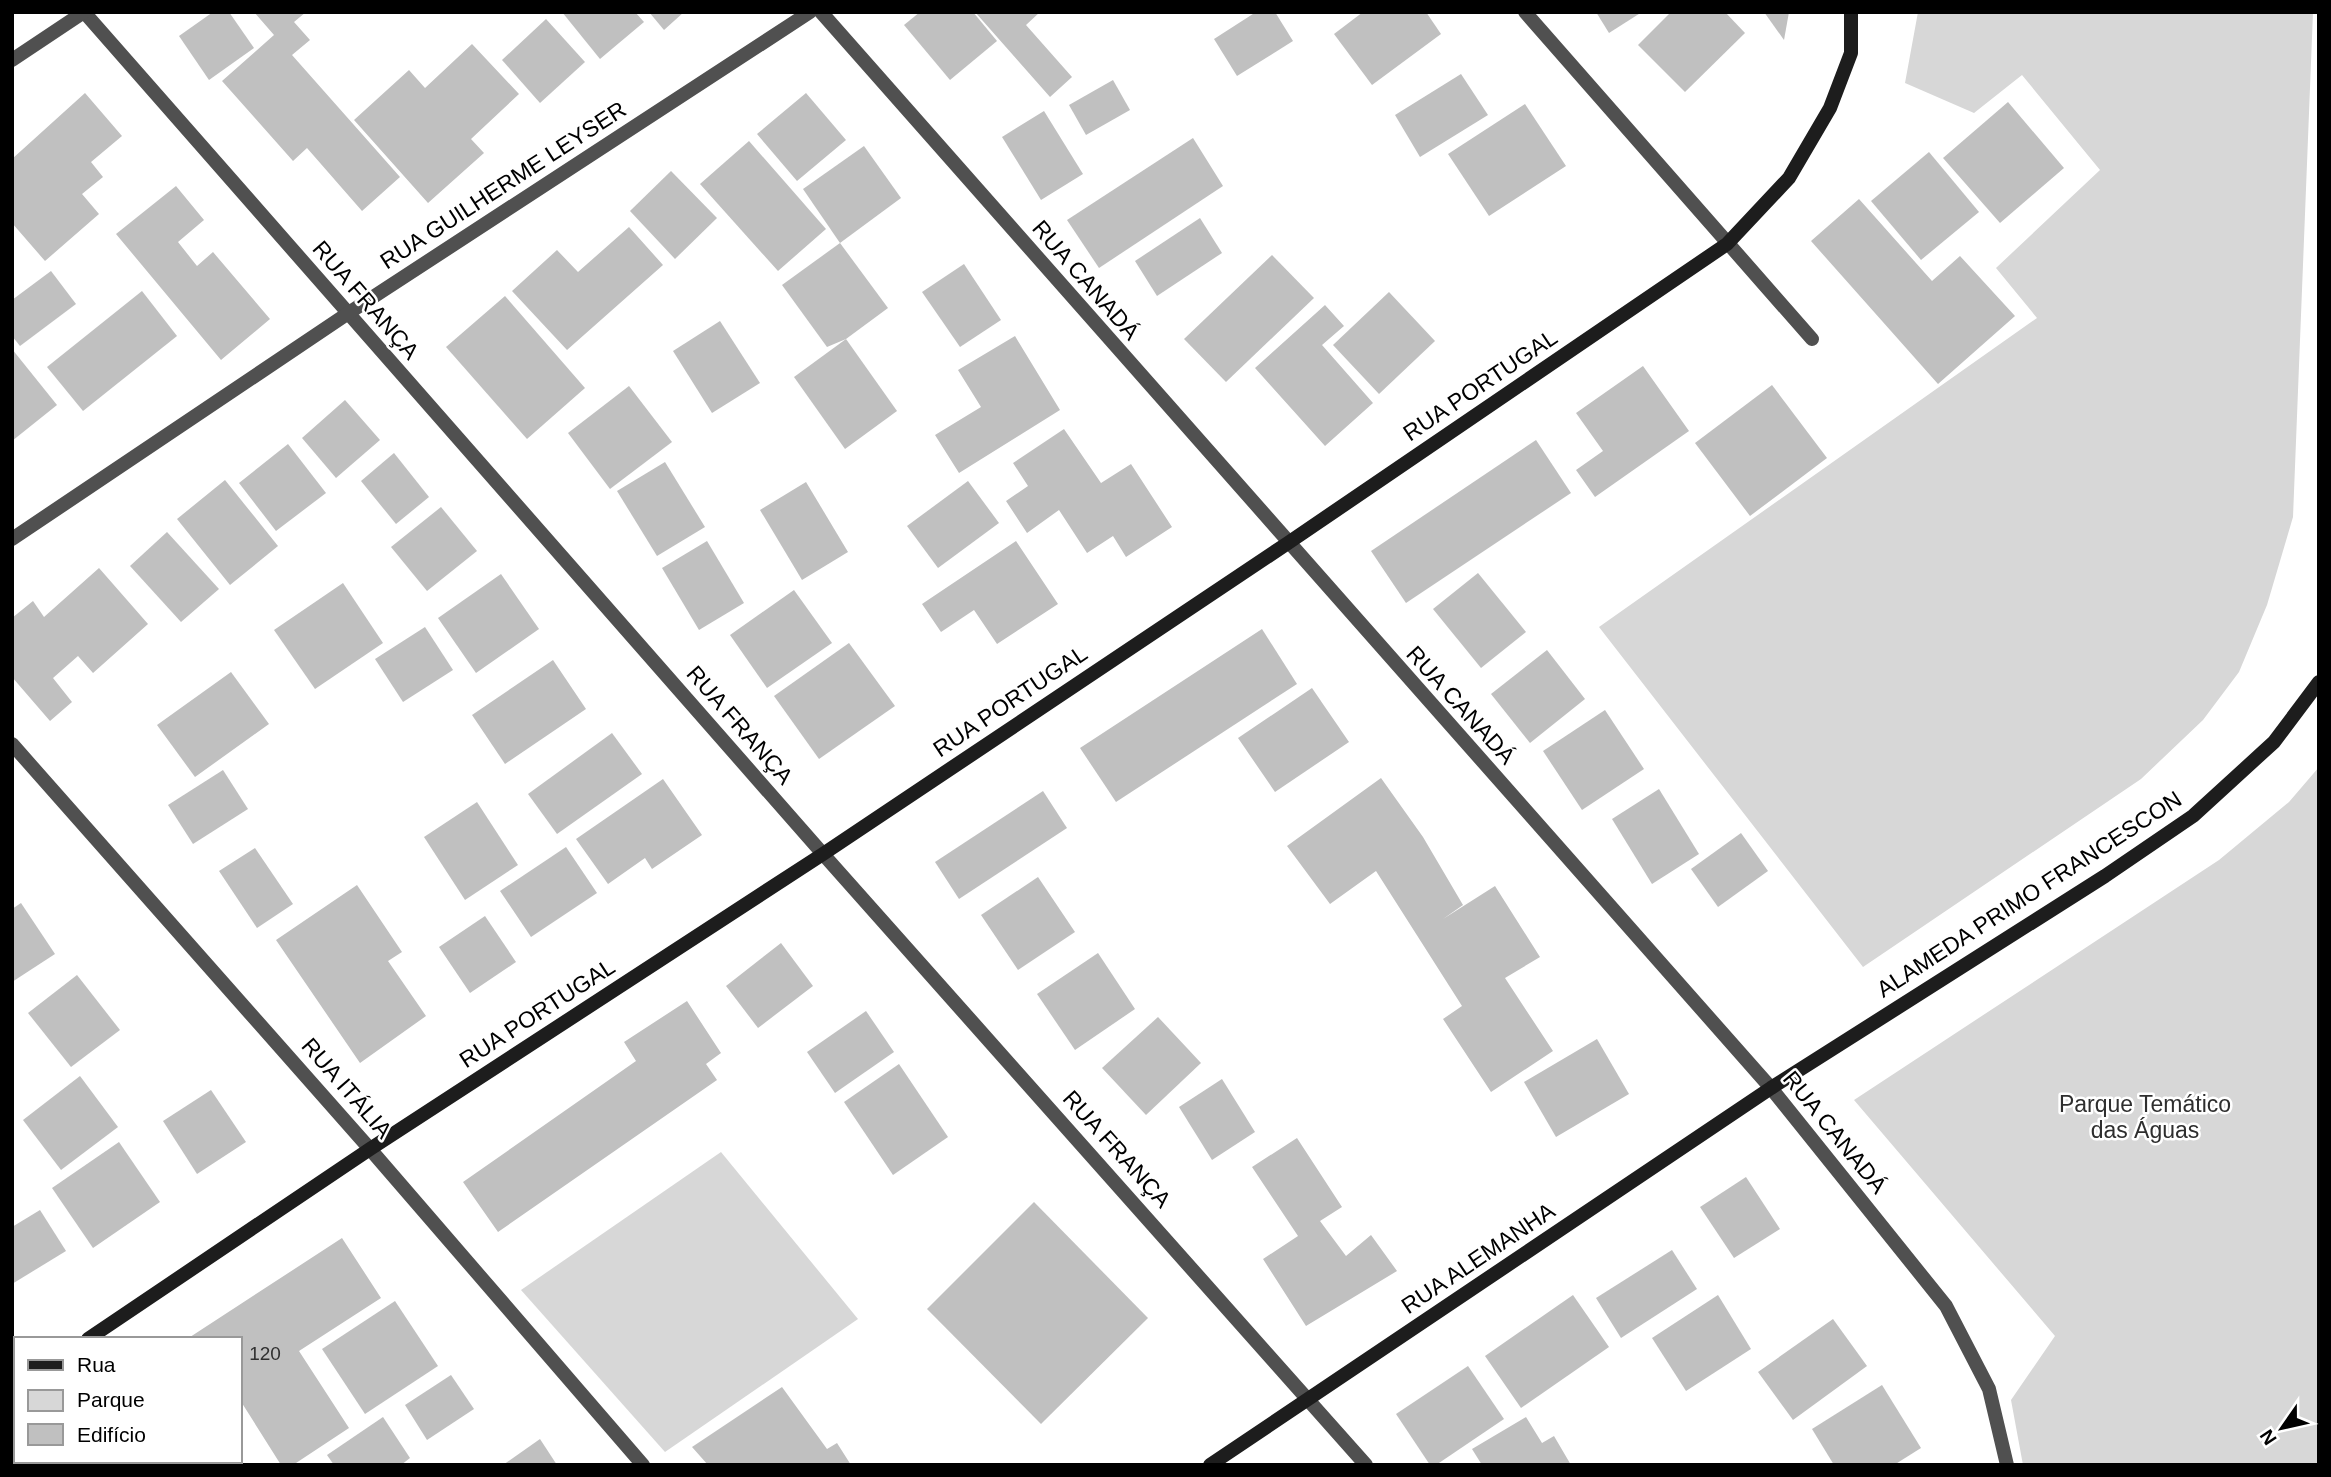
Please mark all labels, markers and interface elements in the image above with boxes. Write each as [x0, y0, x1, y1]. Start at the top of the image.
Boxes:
street label: RUA GUILHERME LEYSER [375, 96, 631, 274]
street label: RUA CANADÁ [1027, 215, 1145, 345]
street label: RUA FRANÇA [308, 236, 425, 365]
street label: RUA PORTUGAL [1398, 324, 1562, 446]
street label: RUA PORTUGAL [928, 640, 1092, 762]
street label: RUA CANADÁ [1401, 641, 1521, 770]
street label: RUA FRANÇA [682, 661, 799, 790]
street label: ALAMEDA PRIMO FRANCESCON [1872, 786, 2186, 1002]
street label: RUA PORTUGAL [455, 953, 620, 1073]
street label: RUA ITÁLIA [297, 1033, 398, 1144]
street label: RUA CANADÁ [1778, 1066, 1893, 1199]
street label: RUA FRANÇA [1058, 1085, 1177, 1213]
park label: Parque Temático das Águas [2059, 1091, 2231, 1143]
street label: RUA ALEMANHA [1397, 1197, 1560, 1319]
legend [14, 1337, 242, 1463]
house number: 120 [249, 1343, 281, 1364]
text: Rua [77, 1353, 116, 1376]
text: Parque [77, 1388, 145, 1411]
north arrow [2247, 1393, 2317, 1463]
text: Edifício [77, 1423, 146, 1446]
text: N [2256, 1426, 2281, 1449]

